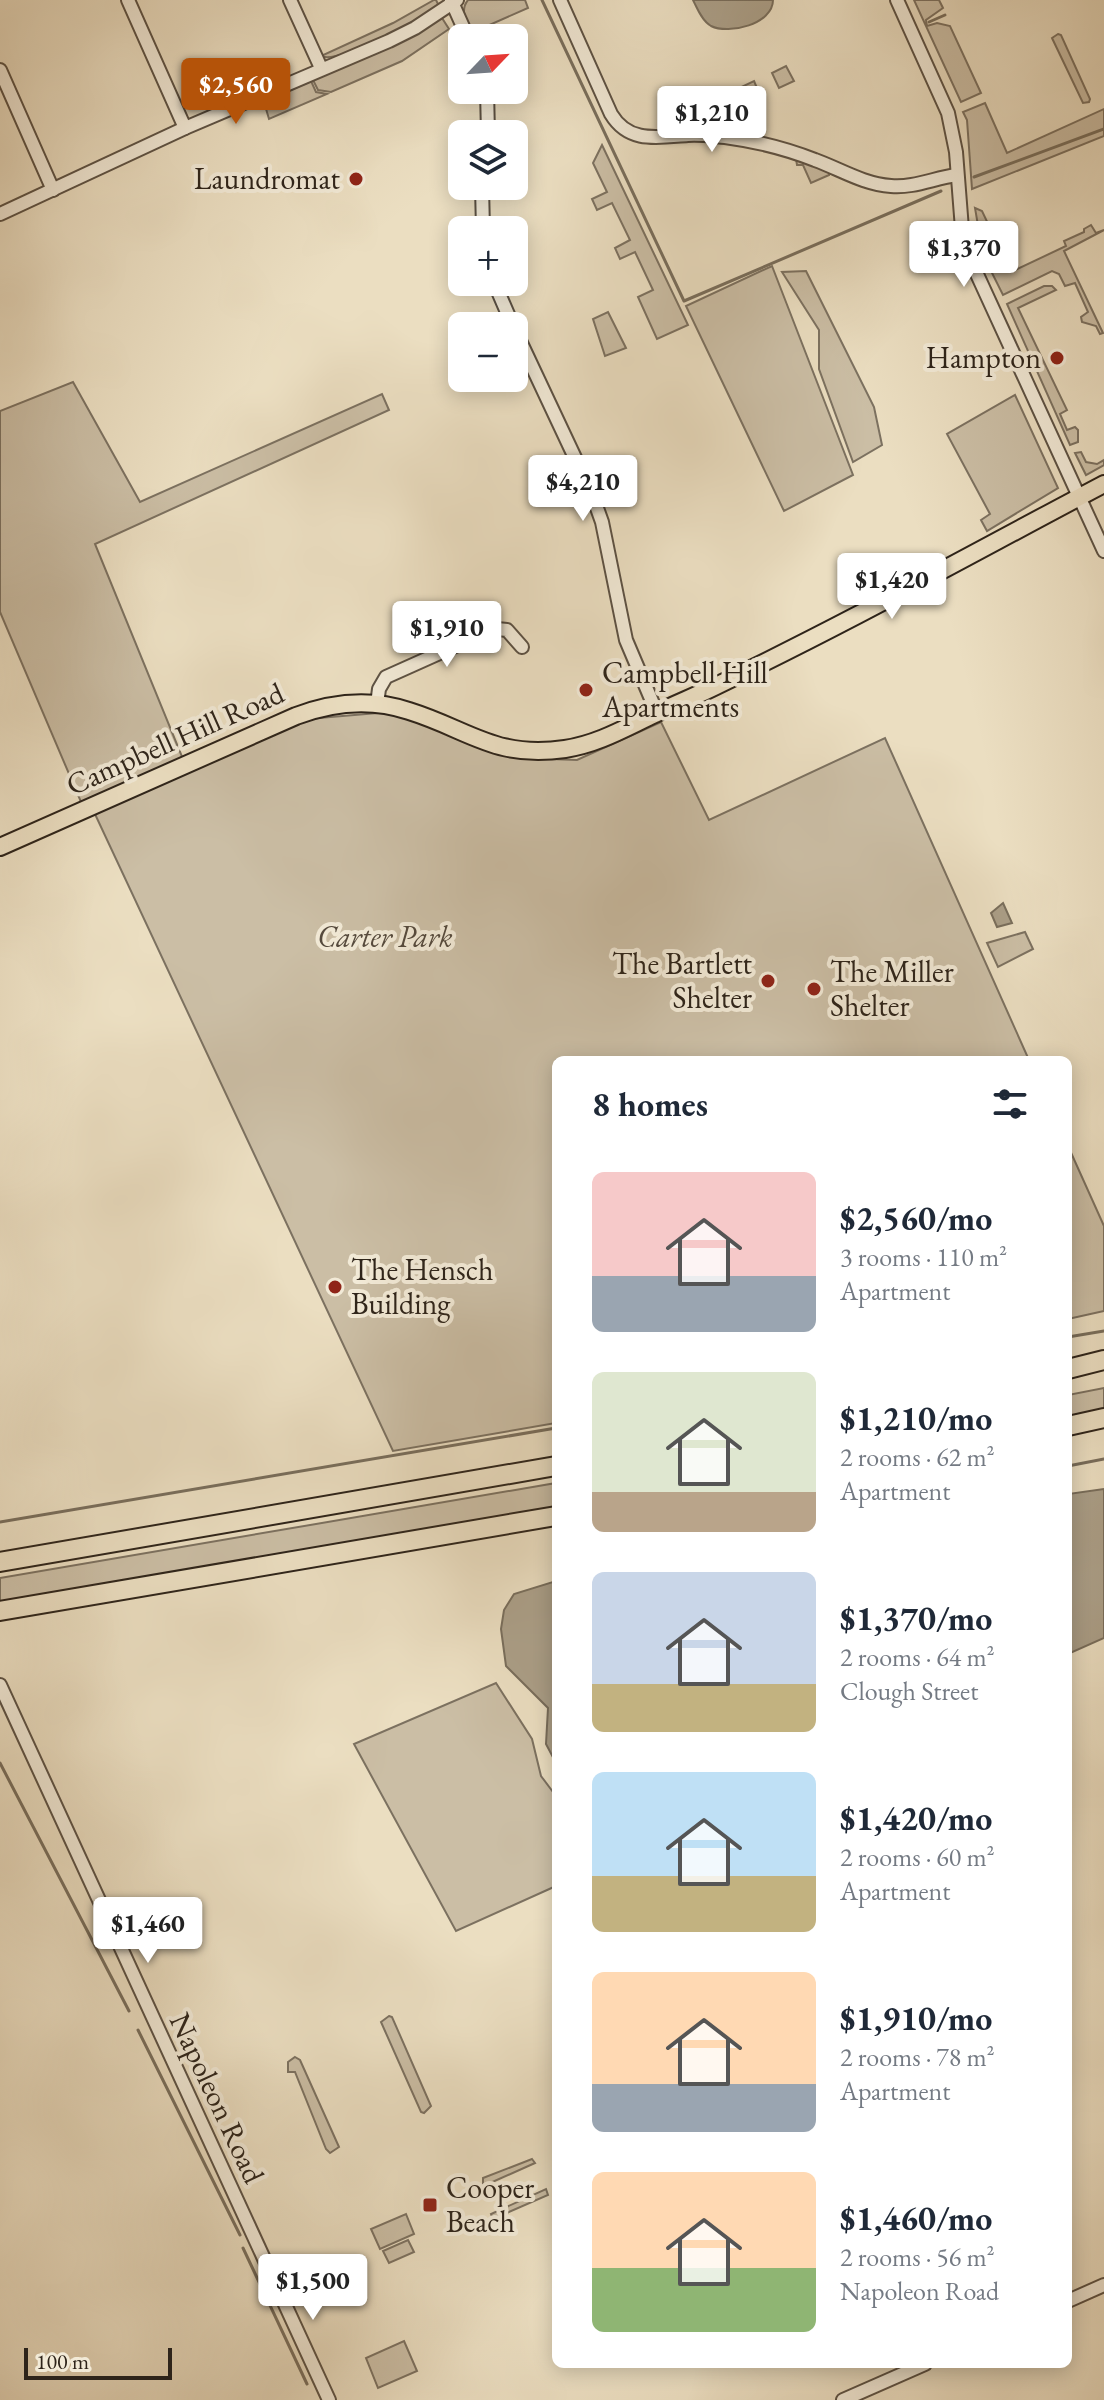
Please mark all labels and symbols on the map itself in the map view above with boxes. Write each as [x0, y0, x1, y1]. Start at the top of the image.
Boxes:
north arrow [448, 24, 528, 104]
pin: $2,560 [171, 58, 301, 126]
pin: $1,210 [647, 86, 777, 154]
place label: Laundromat [194, 159, 341, 198]
marker: Laundromat [347, 170, 365, 188]
pin: $1,370 [899, 221, 1029, 289]
place label: Hampton [926, 338, 1041, 377]
marker: Hampton [1048, 349, 1066, 367]
pin: $4,210 [518, 455, 648, 523]
pin: $1,420 [827, 553, 957, 621]
pin: $1,910 [382, 601, 512, 669]
place label: Campbell Hill Apartments [601, 653, 768, 726]
street label: Campbell Hill Road [60, 673, 291, 804]
marker: Campbell Hill Apartments [577, 681, 595, 699]
park label: Carter Park [317, 917, 453, 956]
place label: The Bartlett Shelter [612, 944, 753, 1017]
place label: The Miller Shelter [830, 952, 954, 1025]
marker: The Bartlett Shelter [759, 972, 777, 990]
marker: The Miller Shelter [805, 980, 823, 998]
place label: The Hensch Building [351, 1250, 493, 1323]
marker: The Hensch Building [326, 1278, 344, 1296]
pin: $1,460 [83, 1897, 213, 1965]
street label: Napoleon Road [161, 2006, 274, 2190]
place label: Cooper Beach [446, 2168, 534, 2241]
marker: Cooper Beach [421, 2196, 439, 2214]
pin: $1,500 [248, 2254, 378, 2322]
scale bar [24, 2344, 172, 2380]

